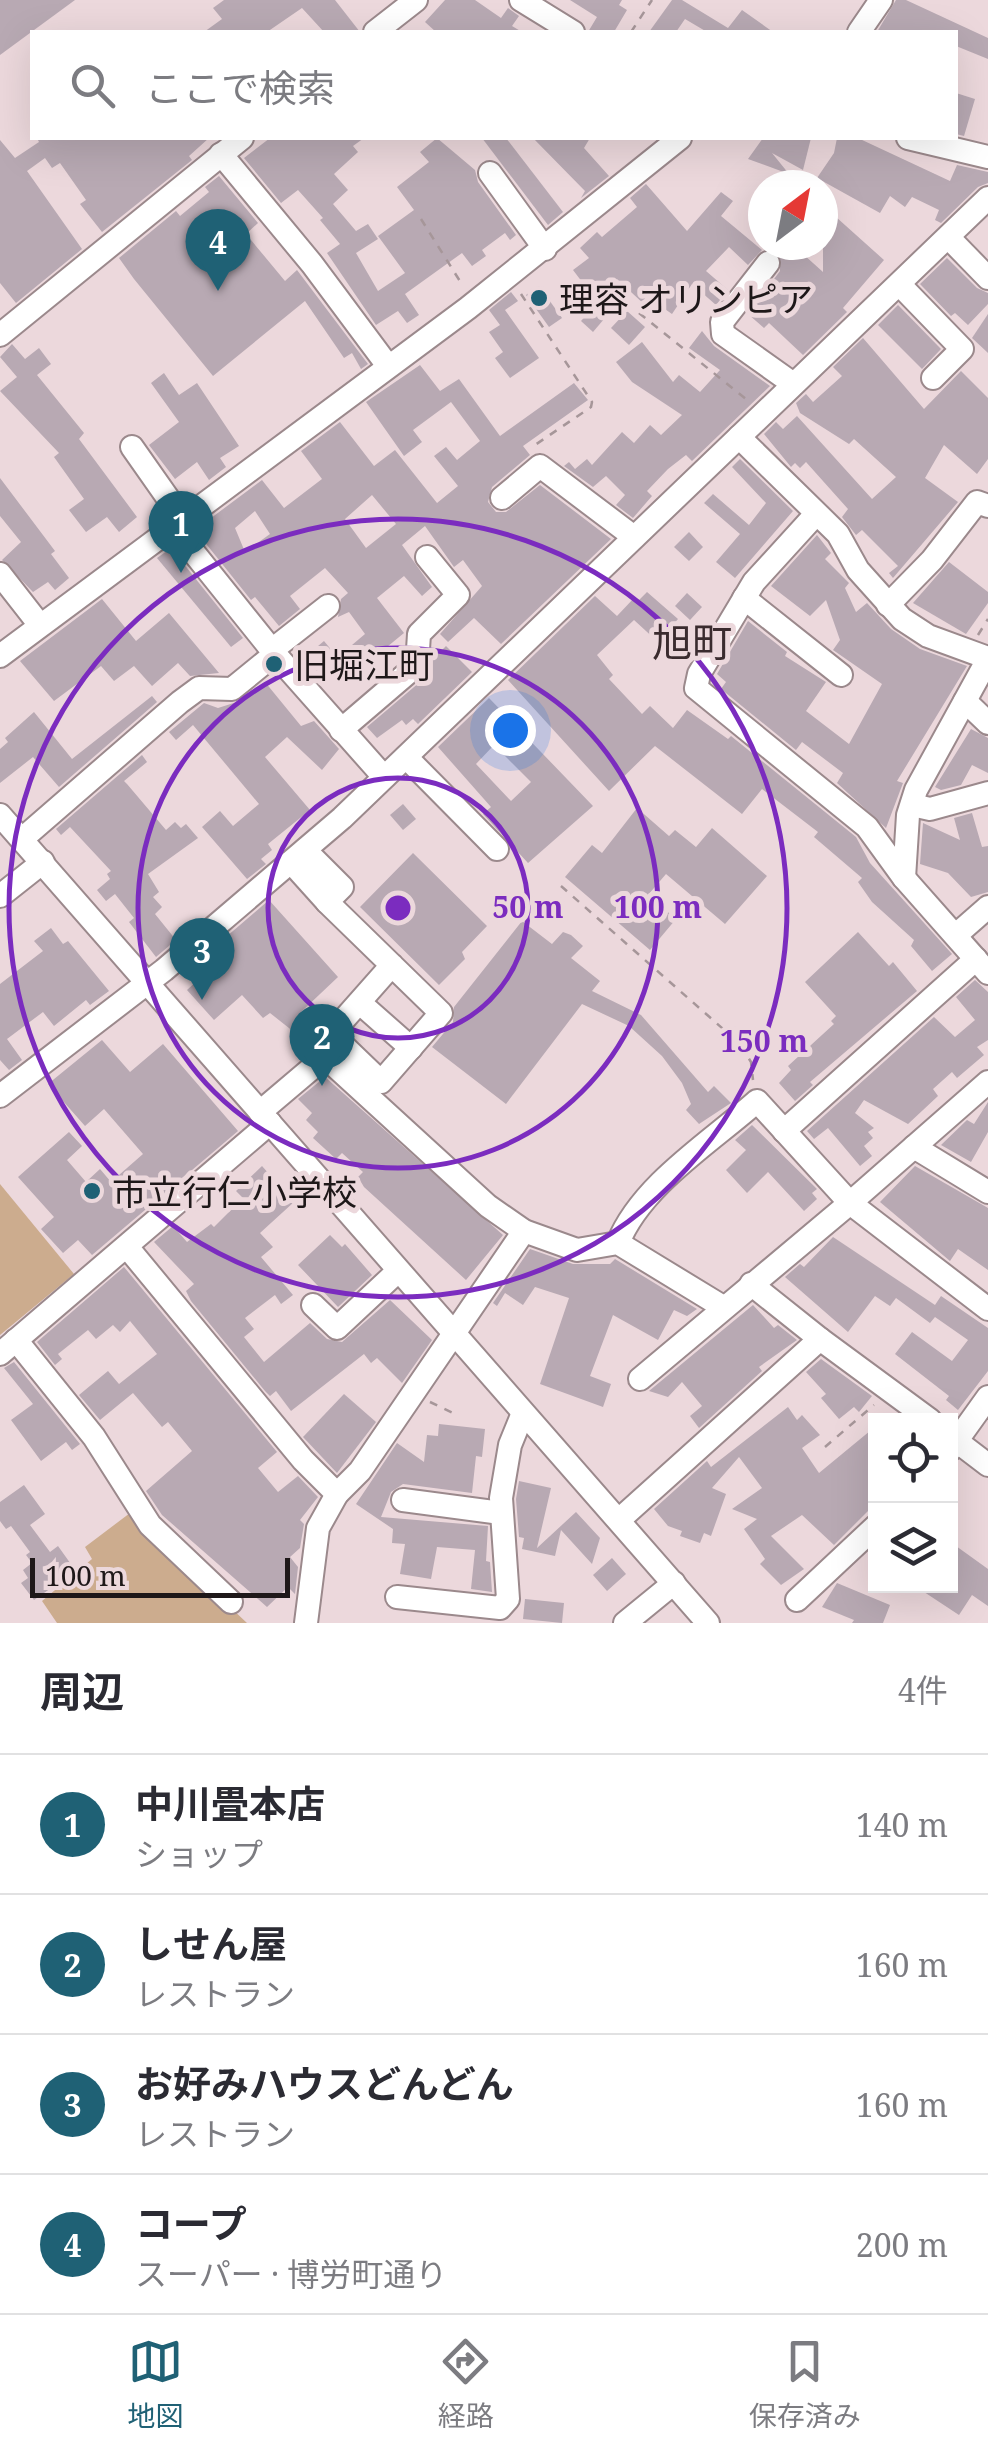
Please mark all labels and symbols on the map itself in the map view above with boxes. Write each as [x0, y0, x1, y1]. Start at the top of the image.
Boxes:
north arrow [748, 170, 838, 260]
pin: 4 [186, 208, 250, 291]
place label: 理容 オリンピア [559, 275, 813, 322]
marker: 理容 オリンピア [528, 287, 550, 309]
pin: 1 [148, 490, 214, 573]
district label: 旭町 [652, 614, 732, 669]
place label: 旧堀江町 [294, 641, 434, 688]
marker: 旧堀江町 [263, 653, 285, 675]
your location [485, 705, 536, 756]
text: 50 m [492, 886, 564, 927]
text: 100 m [614, 886, 702, 927]
centre of rings [380, 890, 416, 926]
pin: 3 [170, 918, 234, 1000]
pin: 2 [290, 1004, 354, 1086]
text: 150 m [720, 1020, 808, 1061]
place label: 市立行仁小学校 [112, 1168, 357, 1215]
marker: 市立行仁小学校 [81, 1180, 103, 1202]
scale bar [30, 1553, 290, 1598]

